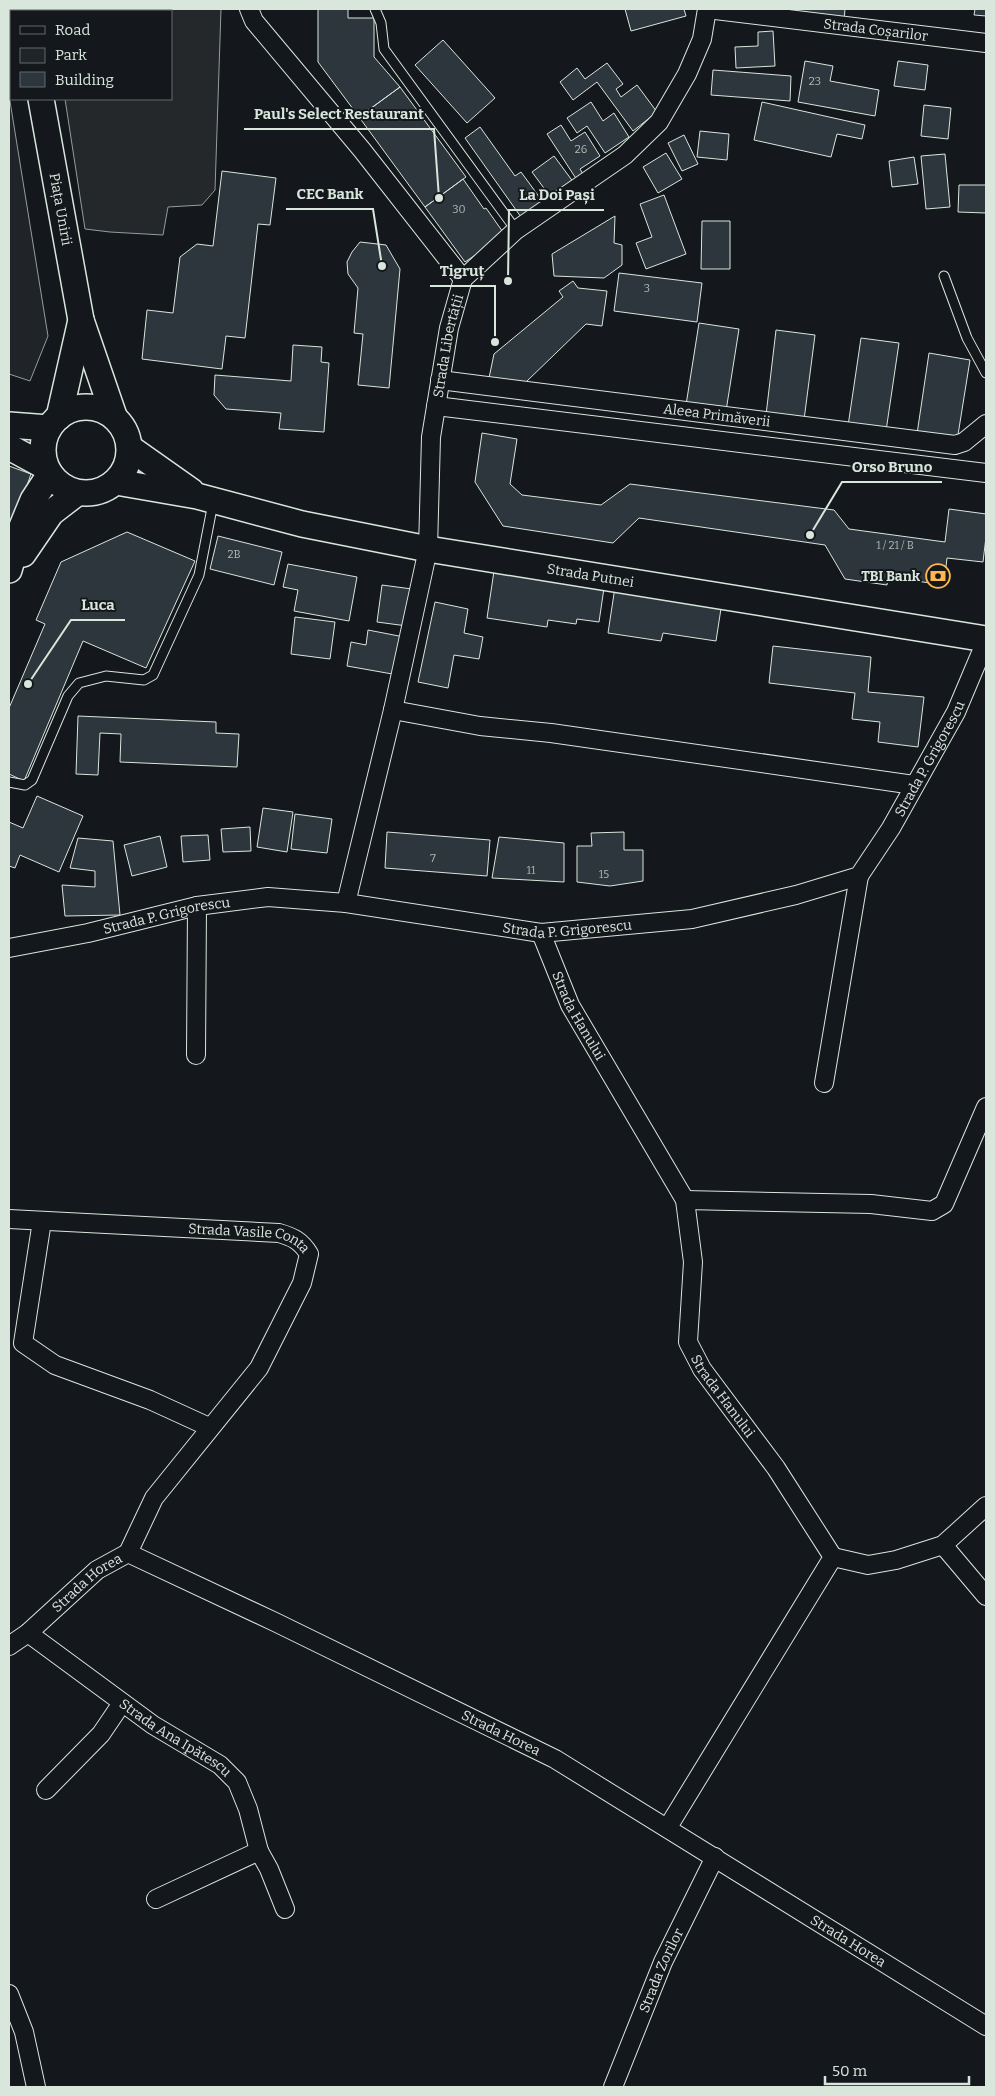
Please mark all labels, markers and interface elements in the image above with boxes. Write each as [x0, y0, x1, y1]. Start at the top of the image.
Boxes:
legend [10, 10, 172, 100]
street label: Strada Coșarilor [822, 15, 929, 45]
text: Road [55, 21, 90, 39]
text: Park [55, 46, 87, 64]
text: Building [55, 71, 114, 89]
house number: 23 [809, 75, 821, 88]
callout: Paul's Select Restaurant [244, 99, 434, 129]
text: Paul's Select Restaurant [254, 105, 424, 123]
house number: 26 [575, 143, 587, 156]
street label: Piața Unirii [46, 172, 75, 247]
callout: CEC Bank [286, 179, 373, 209]
callout: La Doi Pași [509, 180, 604, 210]
text: CEC Bank [297, 185, 364, 203]
text: La Doi Pași [519, 186, 595, 205]
house number: 30 [452, 203, 466, 216]
callout: Tigruț [430, 256, 495, 286]
text: Tigruț [440, 262, 484, 281]
house number: 3 [644, 282, 650, 295]
street label: Strada Libertății [430, 293, 467, 399]
street label: Aleea Primăverii [662, 400, 771, 431]
callout: Orso Bruno [842, 452, 942, 482]
text: Orso Bruno [852, 458, 933, 476]
house number: 1 / 21 / B [876, 539, 914, 552]
house number: 2B [227, 548, 241, 561]
street label: Strada Putnei [546, 560, 635, 591]
bank icon: TBI Bank [925, 563, 951, 589]
place label: TBI Bank [861, 568, 921, 585]
callout: Luca [71, 590, 125, 620]
text: Luca [81, 596, 115, 614]
street label: Strada P. Grigorescu [891, 698, 969, 820]
house number: 7 [430, 852, 436, 865]
house number: 11 [527, 864, 536, 877]
house number: 15 [599, 868, 609, 881]
street label: Strada P. Grigorescu [101, 894, 231, 938]
street label: Strada P. Grigorescu [501, 917, 633, 942]
street label: Strada Hanului [548, 969, 609, 1063]
street label: Strada Vasile Conta [188, 1220, 314, 1257]
street label: Strada Hanului [687, 1352, 758, 1441]
street label: Strada Horea [49, 1550, 126, 1616]
street label: Strada Ana Ipătescu [116, 1695, 235, 1781]
street label: Strada Horea [459, 1707, 543, 1760]
street label: Strada Horea [807, 1911, 889, 1971]
street label: Strada Zorilor [636, 1926, 687, 2015]
scale bar [825, 2054, 969, 2086]
text: 50 m [832, 2062, 868, 2080]

